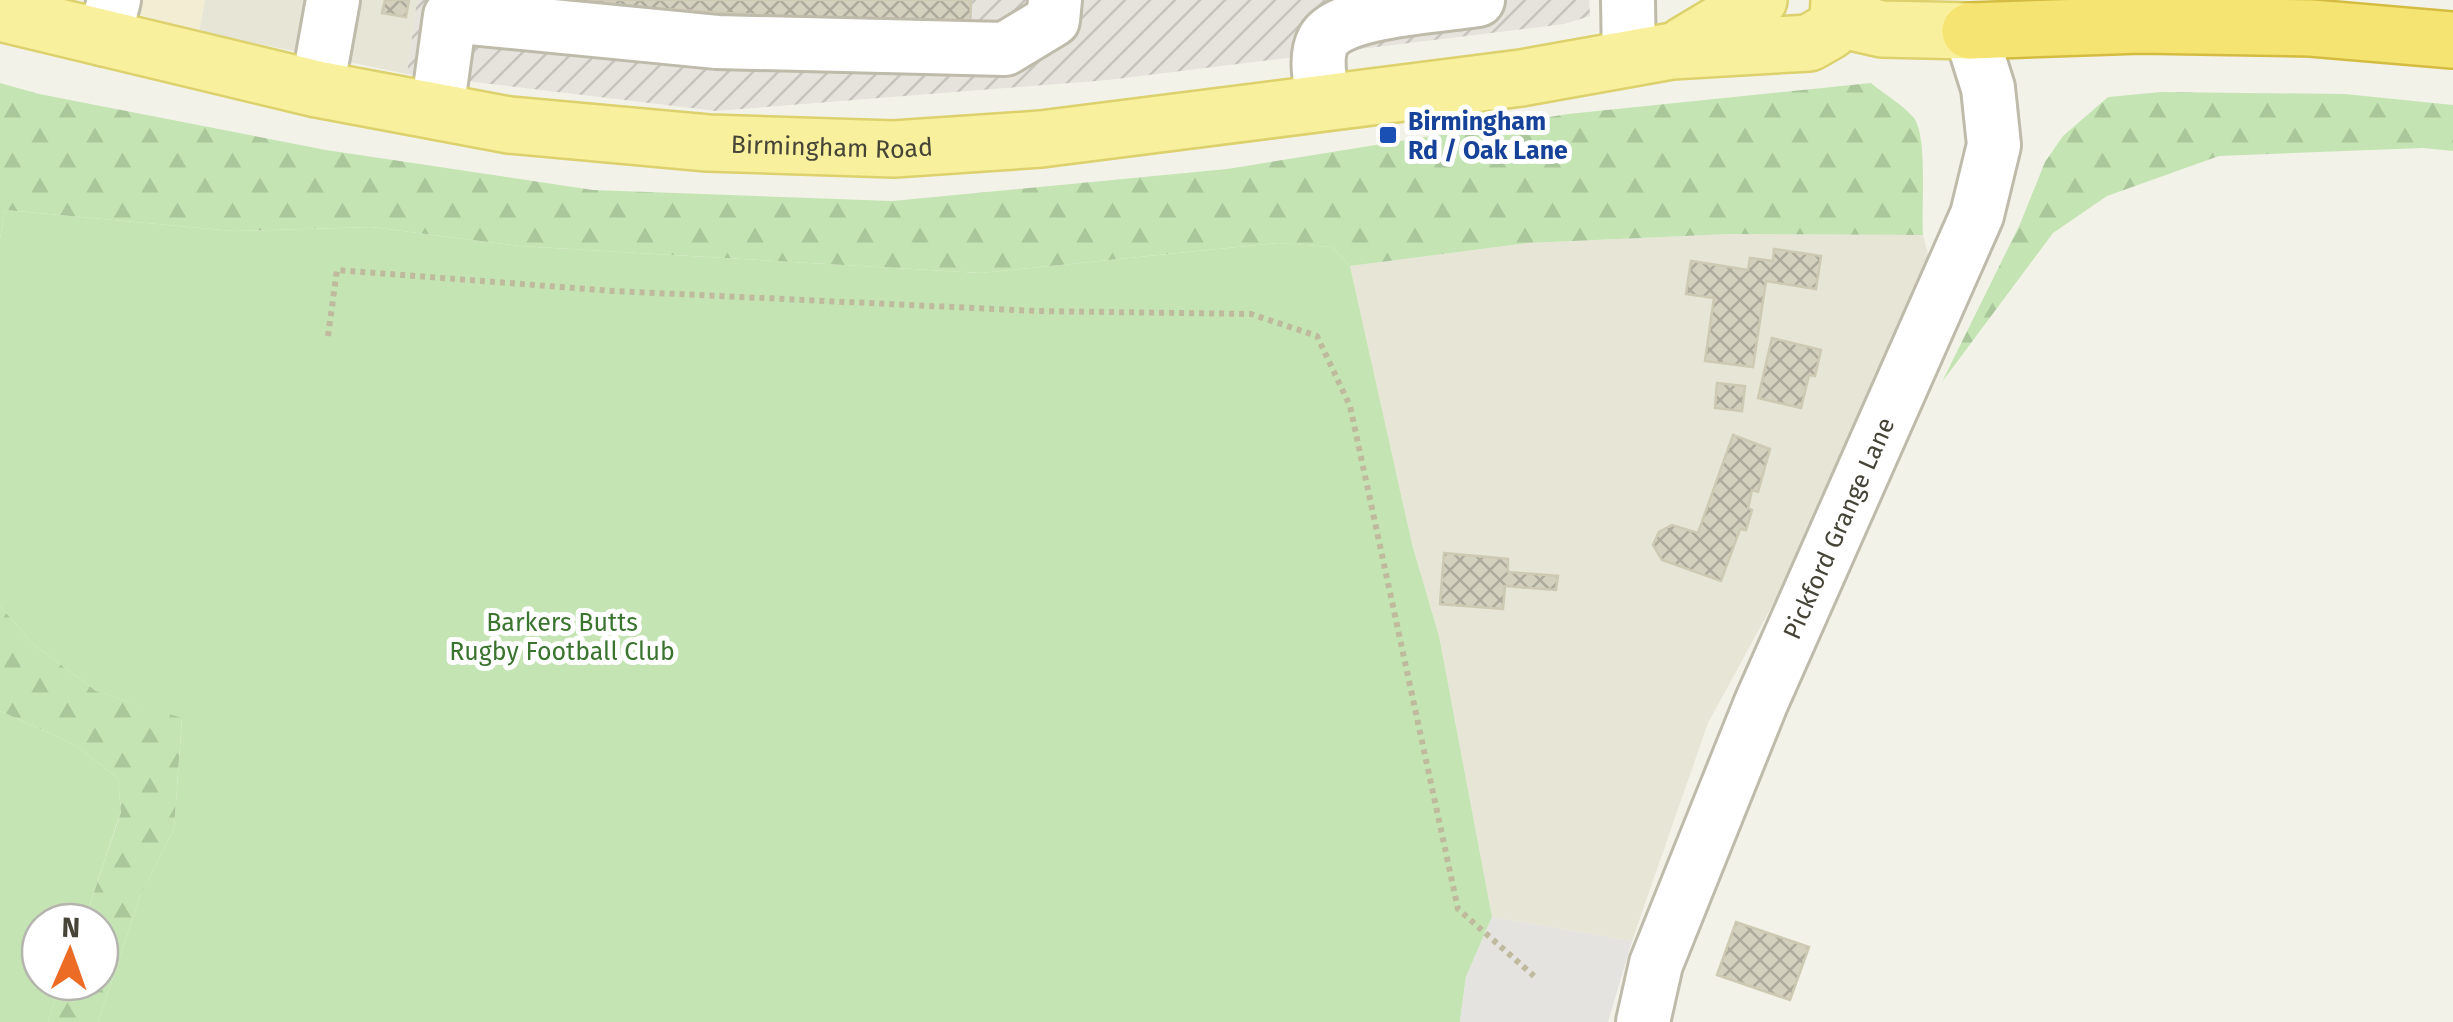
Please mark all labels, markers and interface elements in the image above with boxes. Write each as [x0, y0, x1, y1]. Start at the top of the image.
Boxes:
place label: Birmingham Rd / Oak Lane [1408, 107, 1568, 166]
marker: Birmingham Rd / Oak Lane [1377, 124, 1399, 146]
street label: Birmingham Road [730, 130, 934, 165]
street label: Pickford Grange Lane [1777, 413, 1901, 644]
park label: Barkers Butts Rugby Football Club [449, 608, 675, 667]
north arrow [20, 902, 120, 1002]
text: N [61, 911, 81, 944]

